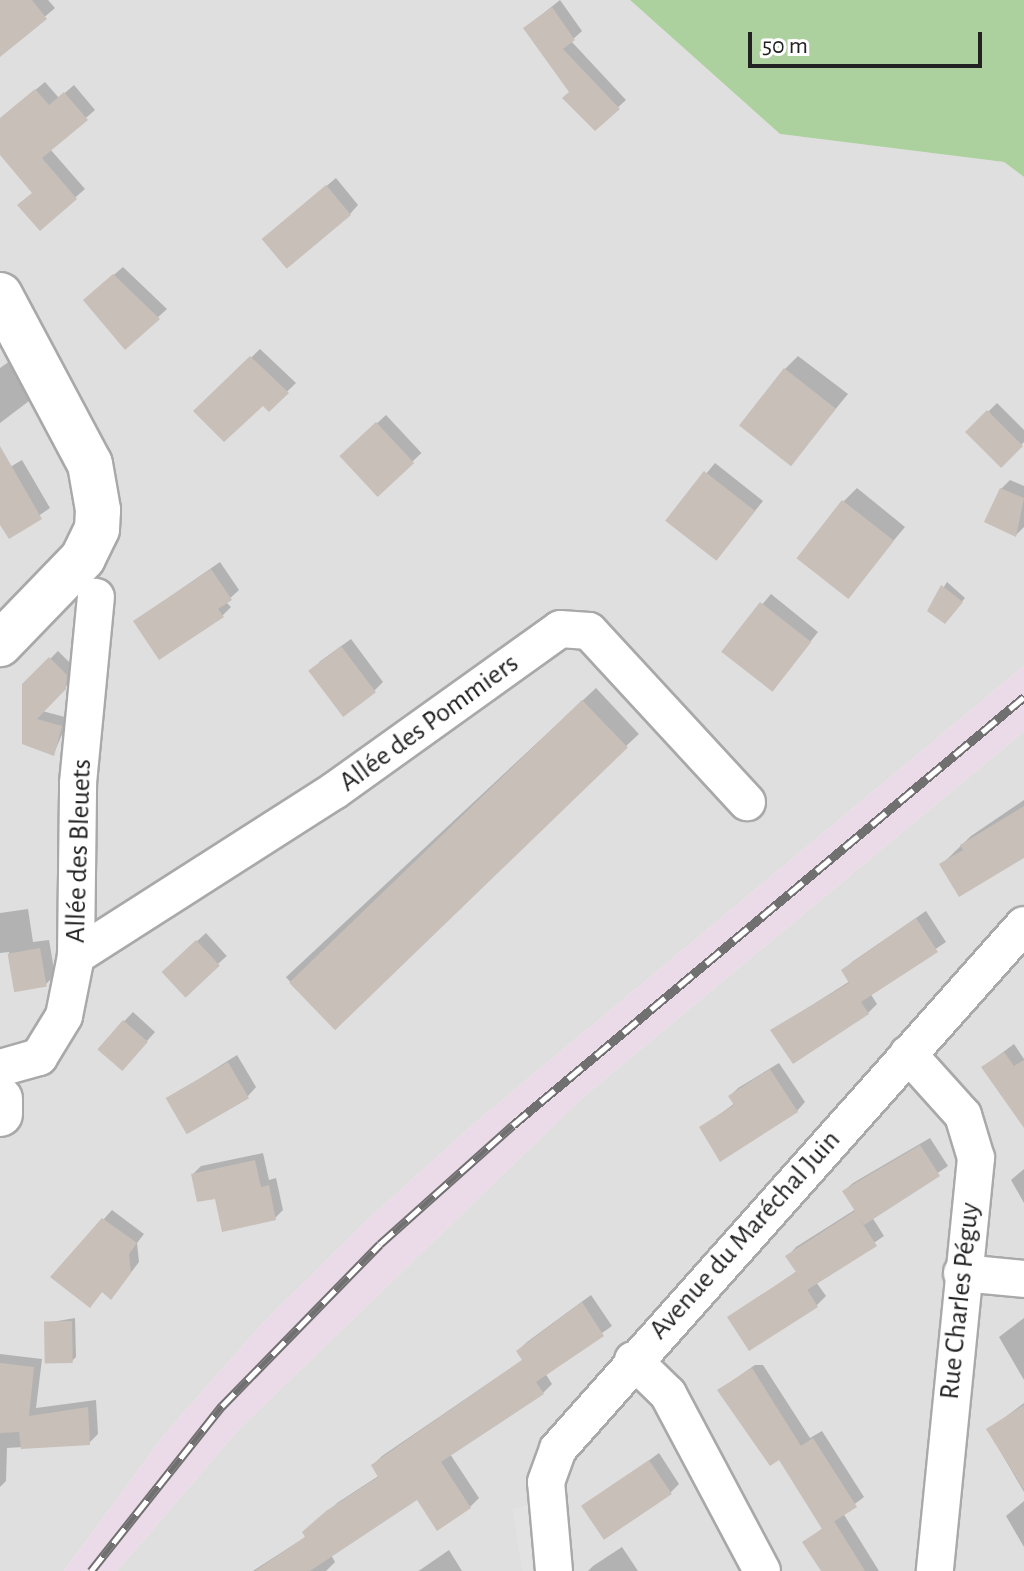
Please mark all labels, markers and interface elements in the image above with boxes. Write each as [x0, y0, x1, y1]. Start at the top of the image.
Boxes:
scale bar [752, 16, 986, 66]
text: 50 m [762, 34, 808, 58]
street label: Allée des Pommiers [333, 647, 525, 799]
street label: Allée des Bleuets [59, 758, 99, 944]
street label: Avenue du Maréchal Juin [642, 1124, 848, 1346]
street label: Rue Charles Péguy [933, 1201, 987, 1401]

